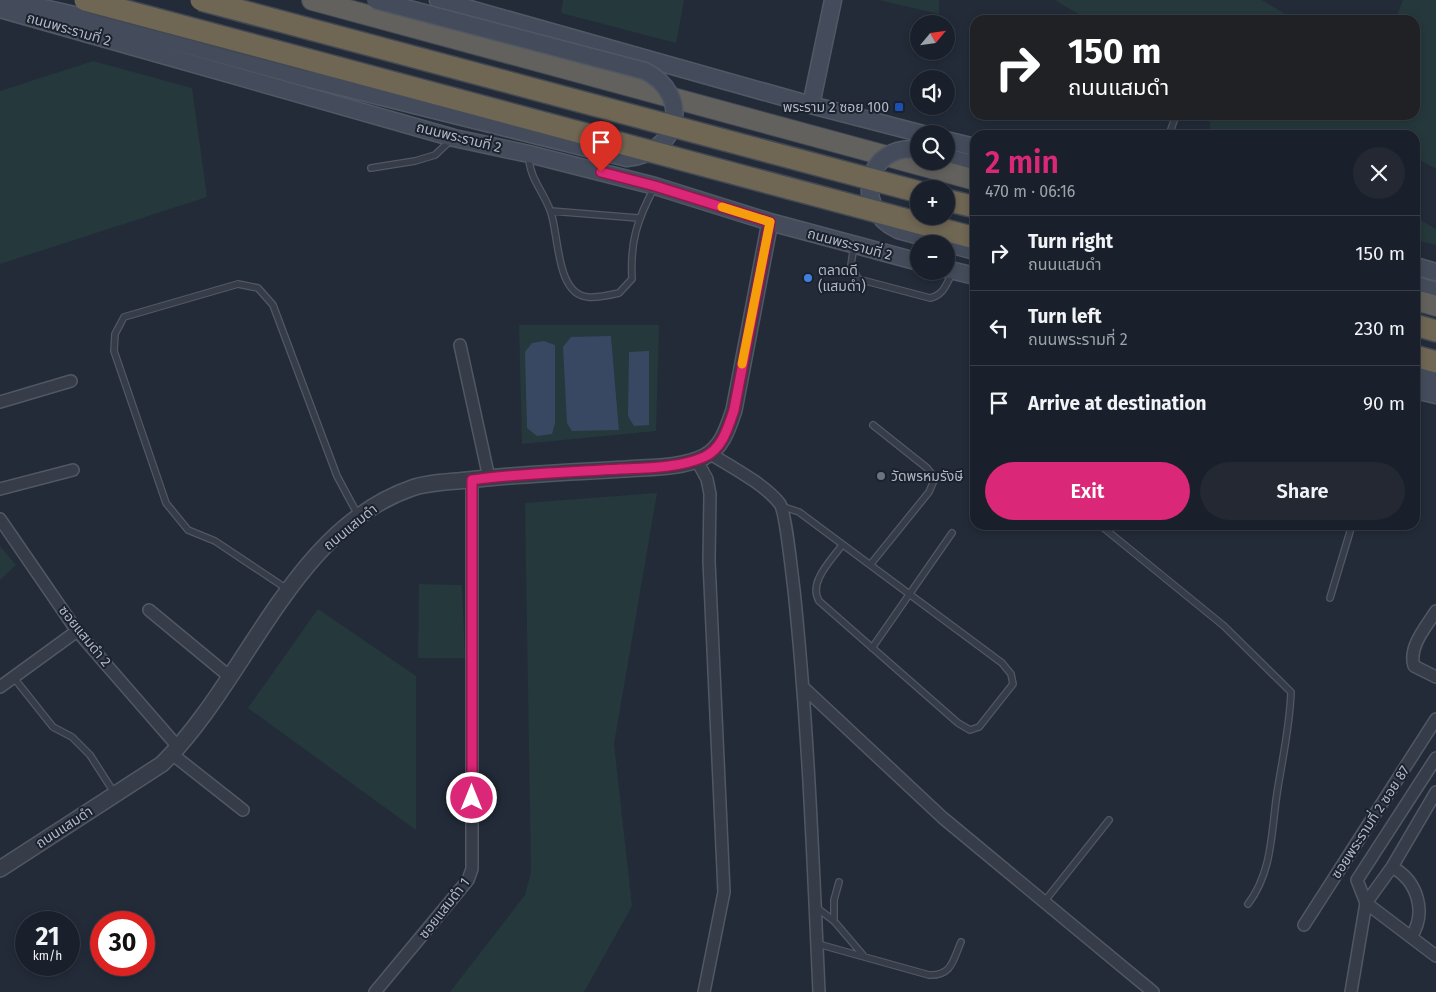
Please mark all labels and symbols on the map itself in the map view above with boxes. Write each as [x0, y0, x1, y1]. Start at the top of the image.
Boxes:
street label: ถนนพระรามที่ 2 [25, 7, 114, 50]
north arrow [910, 15, 955, 60]
place label: พระราม 2 ซอย 100 [783, 99, 889, 116]
marker: พระราม 2 ซอย 100 [893, 101, 905, 113]
street label: ถนนพระรามที่ 2 [415, 117, 504, 156]
pin [580, 121, 622, 172]
street label: ถนนพระรามที่ 2 [806, 223, 895, 264]
place label: ตลาดดี (แสมดำ) [818, 262, 866, 295]
marker: ตลาดดี (แสมดำ) [802, 272, 814, 284]
place label: วัดพรหมรังษี [891, 468, 963, 485]
marker: วัดพรหมรังษี [875, 470, 887, 482]
street label: ถนนแสมดำ [320, 501, 381, 554]
street label: ซอยแสมดำ 2 [55, 602, 114, 670]
street label: ซอยพระรามที่ 2 ซอย 87 [1326, 762, 1413, 882]
position arrow [445, 771, 497, 823]
street label: ถนนแสมดำ [33, 803, 96, 852]
street label: ซอยแสมดำ 1 [415, 874, 473, 942]
speed limit sign: 30 [90, 911, 155, 976]

